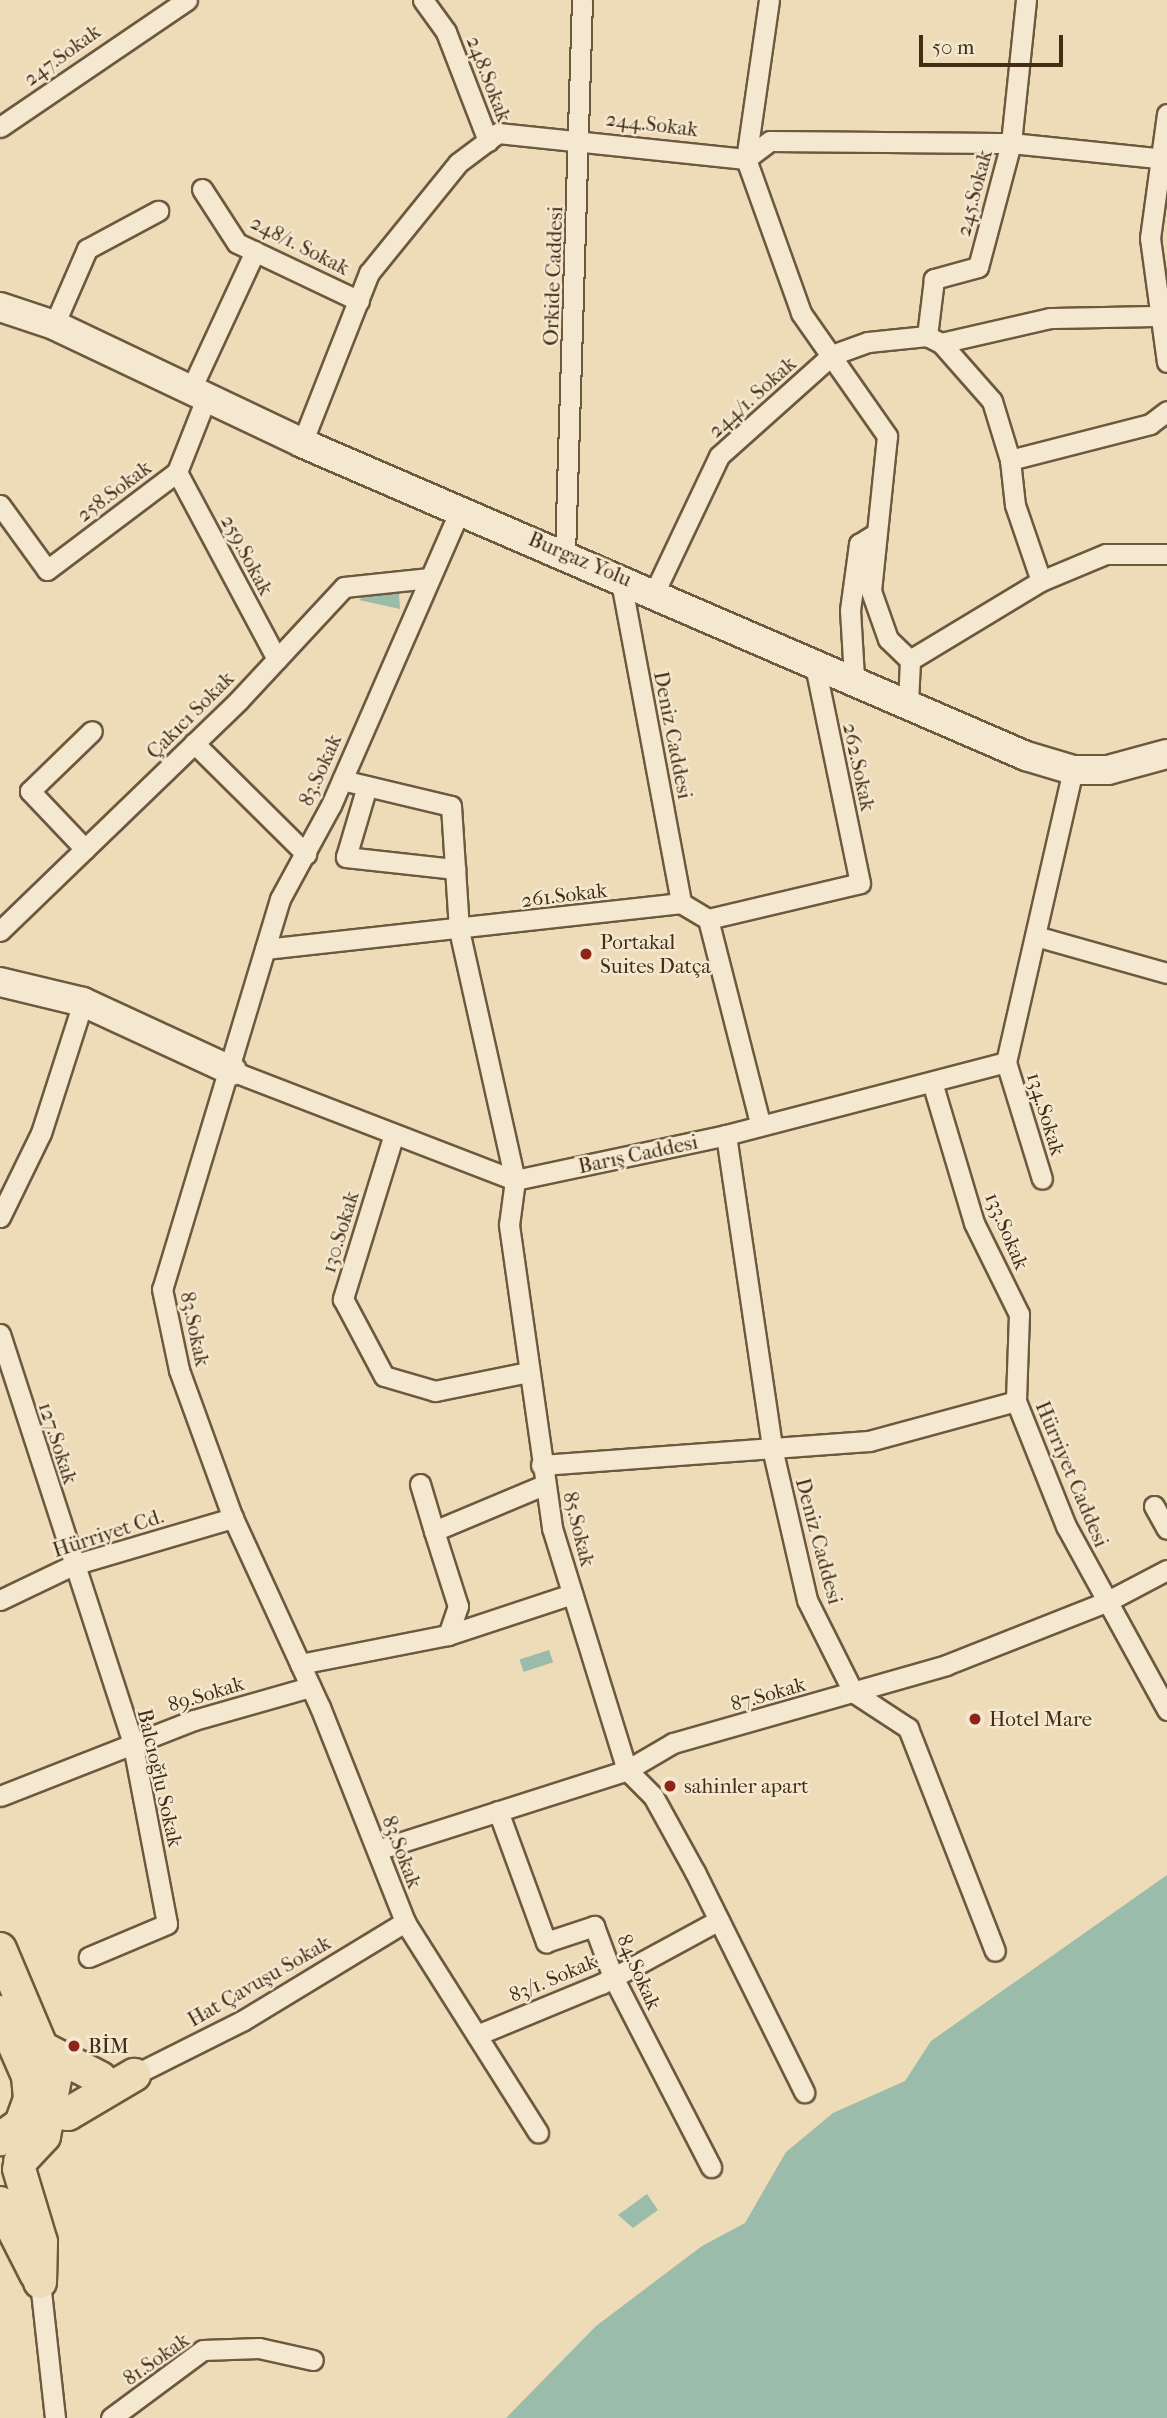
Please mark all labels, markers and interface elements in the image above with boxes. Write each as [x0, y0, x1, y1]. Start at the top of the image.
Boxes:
street label: 247.Sokak [19, 19, 105, 91]
scale bar [922, 21, 1066, 65]
street label: 248.Sokak [461, 32, 517, 126]
text: 50 m [932, 35, 975, 59]
street label: 244.Sokak [604, 106, 700, 142]
street label: 245.Sokak [950, 147, 998, 239]
street label: Orkide Caddesi [538, 206, 568, 346]
street label: 248/1. Sokak [246, 209, 354, 281]
street label: 244/1. Sokak [703, 351, 801, 443]
street label: 258.Sokak [72, 455, 156, 527]
street label: 259.Sokak [215, 510, 279, 600]
street label: Burgaz Yolu [525, 526, 635, 592]
street label: Çakıcı Sokak [141, 666, 239, 764]
street label: Deniz Caddesi [648, 669, 698, 801]
street label: 262.Sokak [837, 721, 881, 813]
street label: 83.Sokak [293, 730, 347, 810]
street label: 261.Sokak [520, 877, 608, 913]
place label: Portakal Suites Datça [600, 929, 711, 979]
marker: Portakal Suites Datça [578, 946, 594, 962]
street label: 134.Sokak [1021, 1069, 1071, 1159]
street label: Barış Caddesi [576, 1129, 700, 1179]
street label: 130.Sokak [316, 1188, 364, 1276]
street label: 133.Sokak [979, 1189, 1035, 1273]
street label: 83.Sokak [175, 1289, 215, 1369]
street label: Hürriyet Caddesi [1030, 1397, 1114, 1551]
street label: 127.Sokak [33, 1399, 83, 1487]
street label: Deniz Caddesi [790, 1475, 848, 1607]
street label: 85.Sokak [558, 1489, 600, 1569]
street label: Hürriyet Cd. [49, 1503, 167, 1563]
street label: 89.Sokak [165, 1671, 247, 1717]
street label: 87.Sokak [728, 1671, 808, 1717]
street label: Balcıoğlu Sokak [132, 1706, 188, 1850]
place label: Hotel Mare [989, 1706, 1092, 1732]
marker: Hotel Mare [967, 1711, 983, 1727]
place label: sahinler apart [684, 1773, 808, 1799]
marker: sahinler apart [662, 1778, 678, 1794]
street label: 83.Sokak [377, 1812, 427, 1892]
street label: Hat Çavuşu Sokak [183, 1930, 335, 2032]
street label: 84.Sokak [611, 1930, 667, 2014]
street label: 83/1. Sokak [505, 1948, 601, 2008]
place label: BİM [88, 2033, 129, 2059]
marker: BİM [66, 2038, 82, 2054]
street label: 81.Sokak [118, 2327, 194, 2391]

